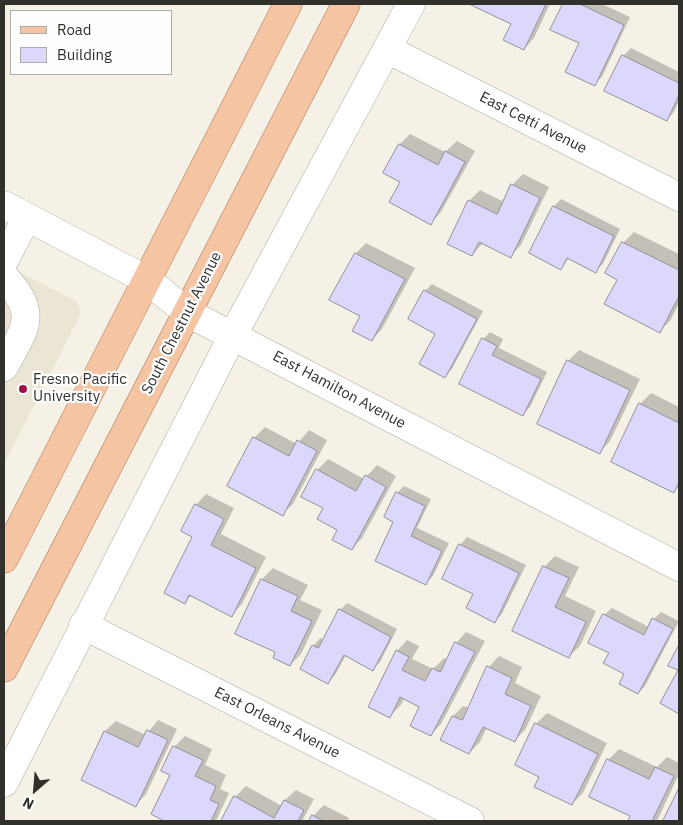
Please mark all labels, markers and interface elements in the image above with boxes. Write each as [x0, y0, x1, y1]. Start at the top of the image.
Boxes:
legend [10, 10, 172, 75]
text: Road [57, 20, 92, 39]
text: Building [57, 45, 112, 64]
street label: East Cetti Avenue [476, 88, 590, 158]
street label: South Chestnut Avenue [138, 249, 226, 397]
street label: East Hamilton Avenue [269, 347, 409, 433]
place label: Fresno Pacific University [33, 371, 127, 406]
marker: Fresno Pacific University [17, 383, 29, 395]
street label: East Orleans Avenue [211, 684, 343, 762]
north arrow [10, 765, 60, 815]
text: N [20, 793, 37, 814]

